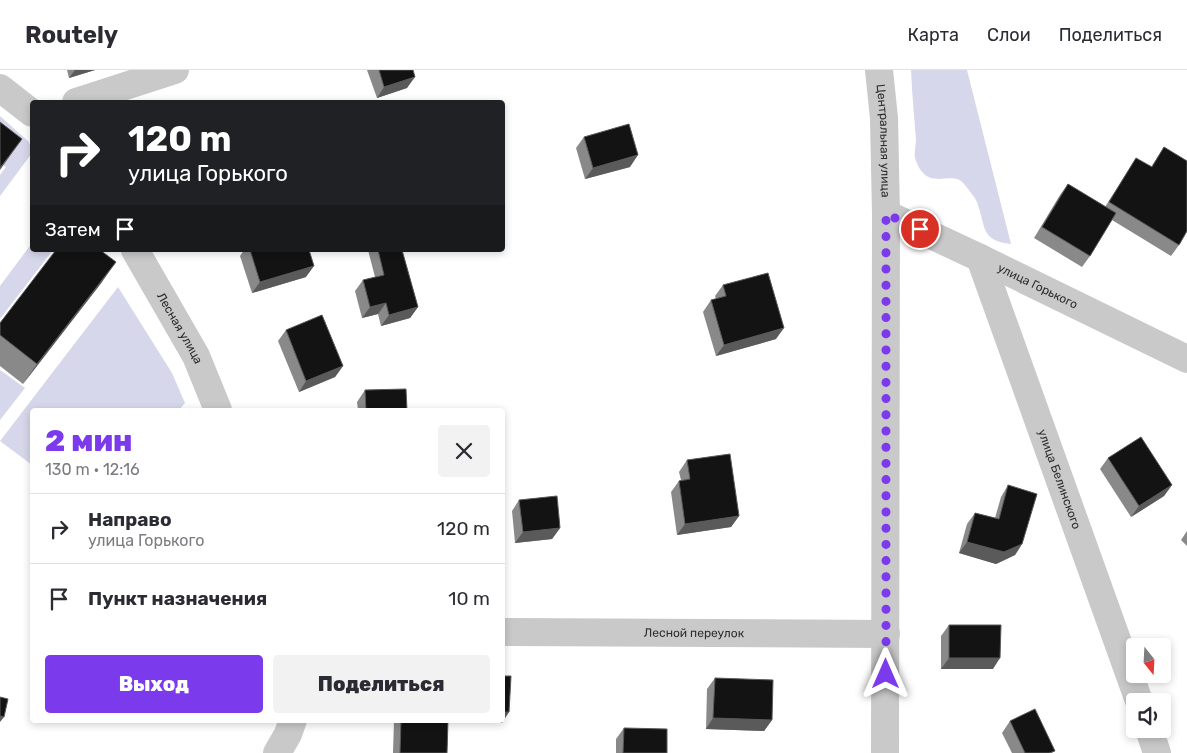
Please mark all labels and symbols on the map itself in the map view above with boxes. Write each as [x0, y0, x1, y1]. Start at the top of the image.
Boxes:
street label: Центральная улица [874, 83, 893, 198]
pin [899, 208, 941, 250]
street label: улица Горького [995, 261, 1080, 312]
street label: Лесная улица [154, 290, 205, 366]
street label: улица Белинского [1035, 427, 1084, 531]
street label: Лесной переулок [644, 626, 745, 640]
north arrow [1126, 638, 1171, 682]
position arrow [859, 647, 911, 699]

